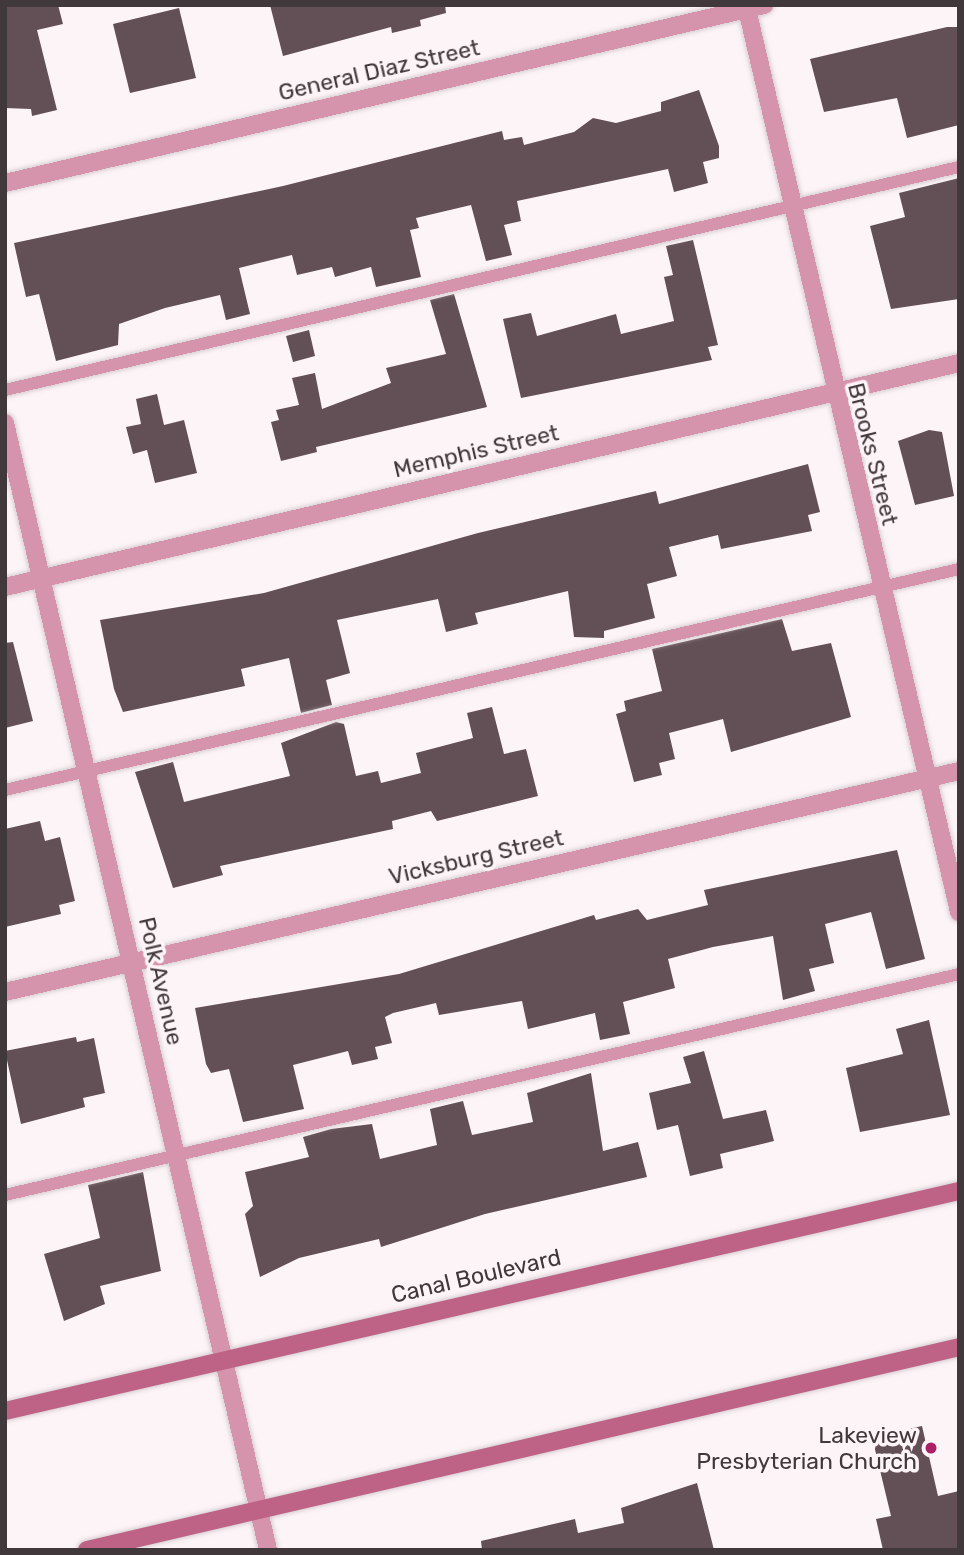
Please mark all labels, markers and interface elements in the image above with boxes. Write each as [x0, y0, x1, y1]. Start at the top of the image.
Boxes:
street label: General Diaz Street [276, 33, 482, 107]
street label: Brooks Street [842, 380, 904, 528]
street label: Memphis Street [391, 419, 561, 483]
street label: Vicksburg Street [386, 823, 566, 891]
street label: Polk Avenue [133, 914, 189, 1048]
street label: Canal Boulevard [388, 1243, 564, 1309]
place label: Lakeview Presbyterian Church [696, 1421, 917, 1475]
marker: Lakeview Presbyterian Church [923, 1440, 939, 1456]

